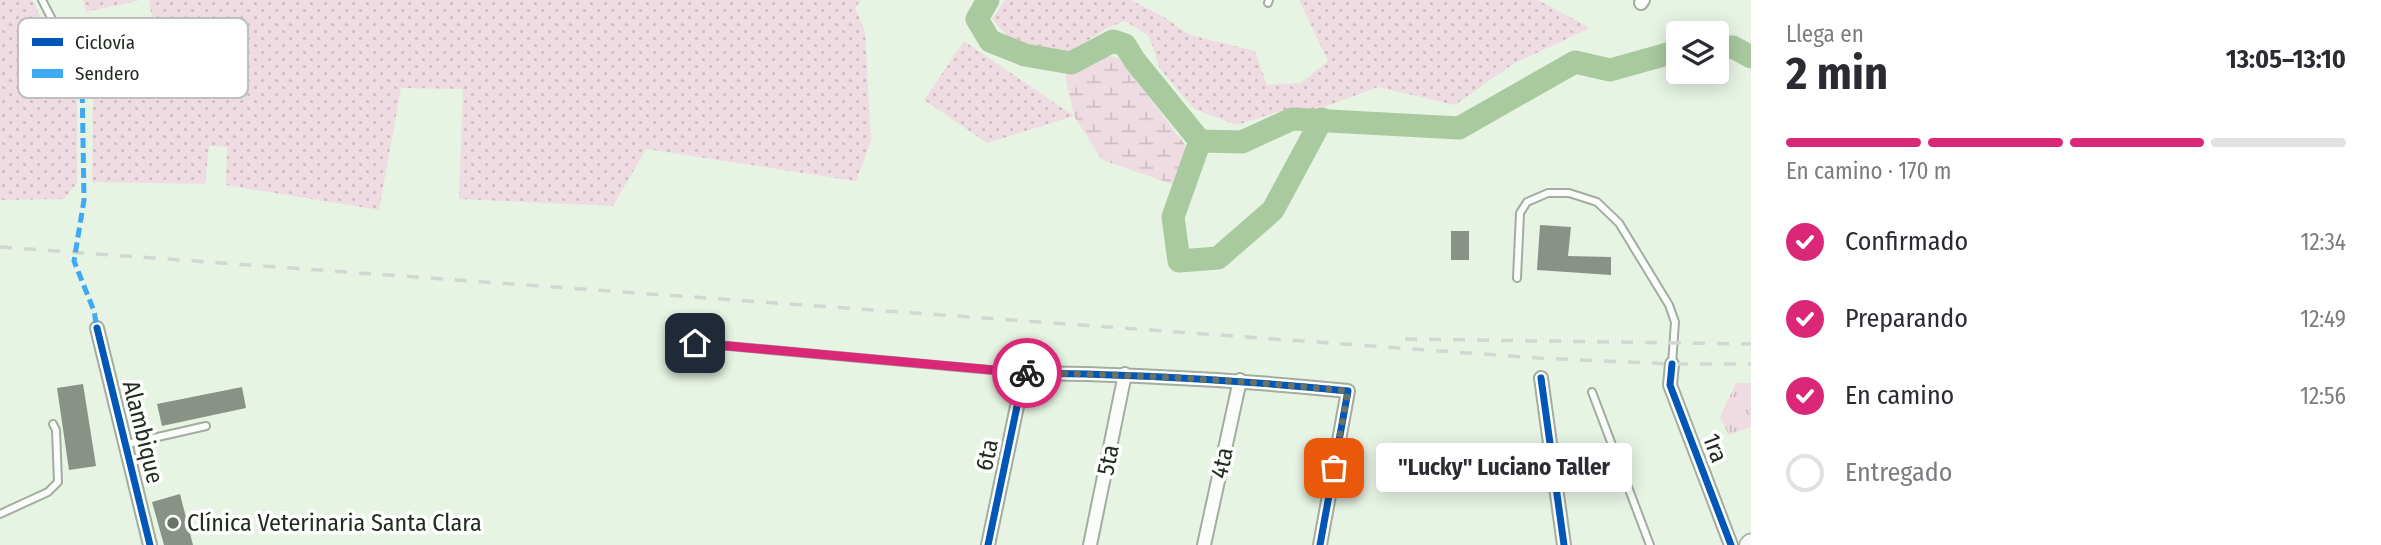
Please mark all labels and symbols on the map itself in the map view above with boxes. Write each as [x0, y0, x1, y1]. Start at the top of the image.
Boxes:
legend [18, 18, 248, 98]
text: Ciclovía [75, 31, 135, 54]
text: Sendero [75, 62, 140, 85]
pin [665, 313, 725, 373]
courier [992, 338, 1062, 408]
street label: Alambique [117, 378, 169, 486]
street label: 1ra [1697, 430, 1733, 466]
street label: 6ta [970, 437, 1004, 473]
pin [1304, 438, 1364, 498]
street label: 5ta [1091, 442, 1125, 478]
callout: "Lucky" Luciano Taller [1376, 444, 1632, 492]
street label: 4ta [1205, 445, 1239, 481]
place label: Clínica Veterinaria Santa Clara [187, 509, 482, 537]
marker: Clínica Veterinaria Santa Clara [165, 515, 181, 531]

